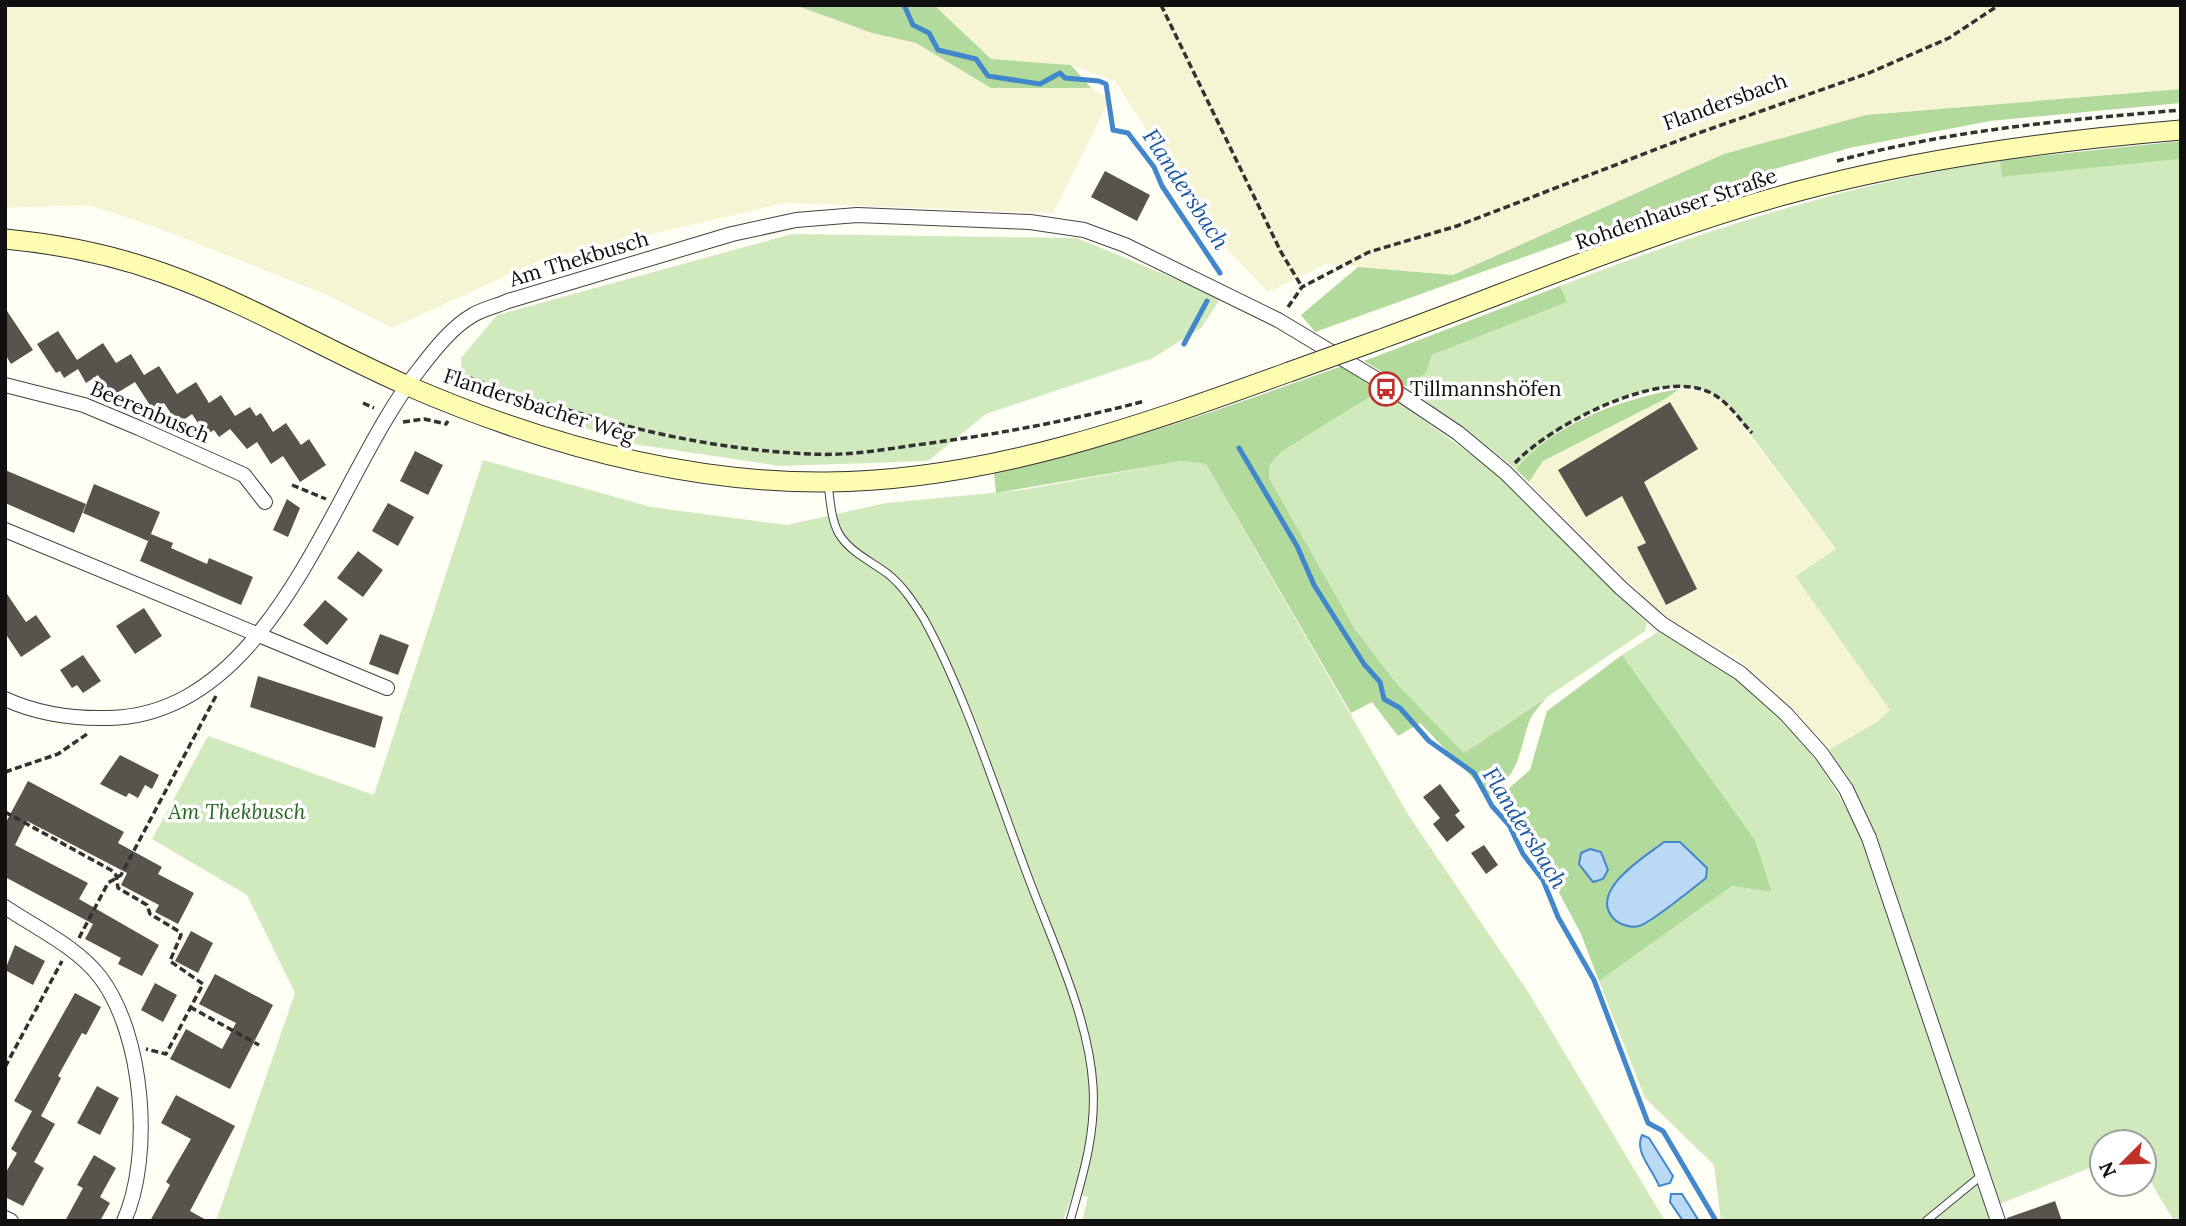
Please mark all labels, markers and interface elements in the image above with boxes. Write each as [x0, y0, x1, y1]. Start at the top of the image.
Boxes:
street label: Flandersbach [1659, 67, 1791, 137]
water label: Flandersbach [1137, 123, 1236, 255]
street label: Rohdenhauser Straße [1571, 161, 1780, 256]
street label: Am Thekbusch [505, 225, 652, 293]
street label: Flandersbacher Weg [440, 362, 639, 449]
bus stop icon: Tillmannshöfen [1367, 370, 1405, 408]
street label: Beerenbusch [86, 374, 214, 449]
place label: Tillmannshöfen [1410, 375, 1562, 402]
water label: Flandersbach [1477, 762, 1574, 894]
park label: Am Thekbusch [167, 798, 306, 825]
north arrow [2088, 1128, 2158, 1198]
text: N [2093, 1158, 2121, 1182]

